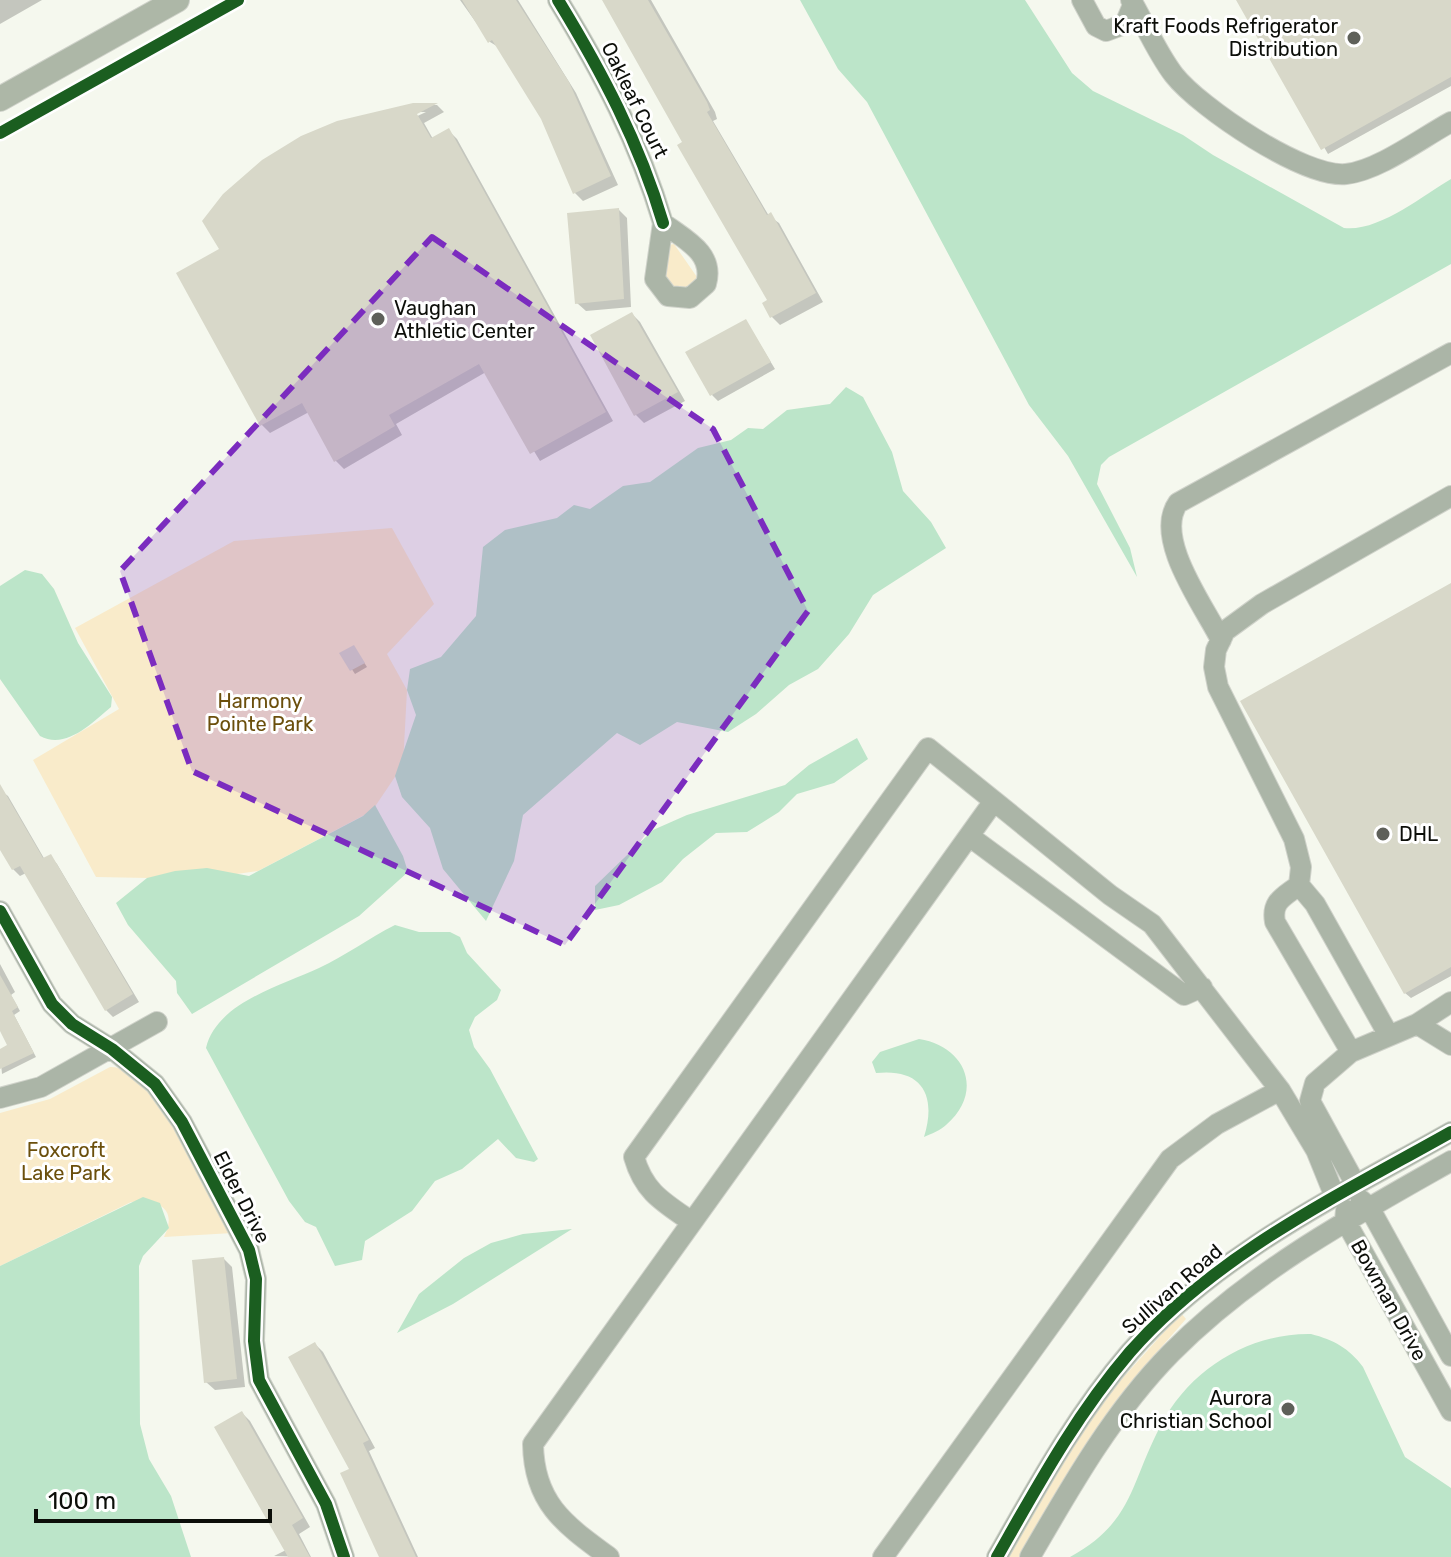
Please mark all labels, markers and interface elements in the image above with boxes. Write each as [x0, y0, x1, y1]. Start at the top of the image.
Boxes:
place label: Kraft Foods Refrigerator Distribution [1113, 14, 1338, 61]
marker: Kraft Foods Refrigerator Distribution [1345, 29, 1363, 47]
street label: Oakleaf Court [597, 38, 674, 162]
place label: Vaughan Athletic Center [394, 296, 535, 343]
marker: Vaughan Athletic Center [369, 310, 387, 328]
park label: Harmony Pointe Park [207, 689, 314, 736]
place label: DHL [1399, 822, 1438, 846]
marker: DHL [1374, 825, 1392, 843]
park label: Foxcroft Lake Park [21, 1138, 112, 1185]
street label: Elder Drive [209, 1147, 275, 1247]
street label: Bowman Drive [1346, 1235, 1432, 1365]
street label: Sullivan Road [1117, 1239, 1227, 1339]
place label: Aurora Christian School [1120, 1386, 1272, 1433]
marker: Aurora Christian School [1279, 1400, 1297, 1418]
scale bar [36, 1473, 270, 1523]
text: 100 m [48, 1487, 116, 1515]

